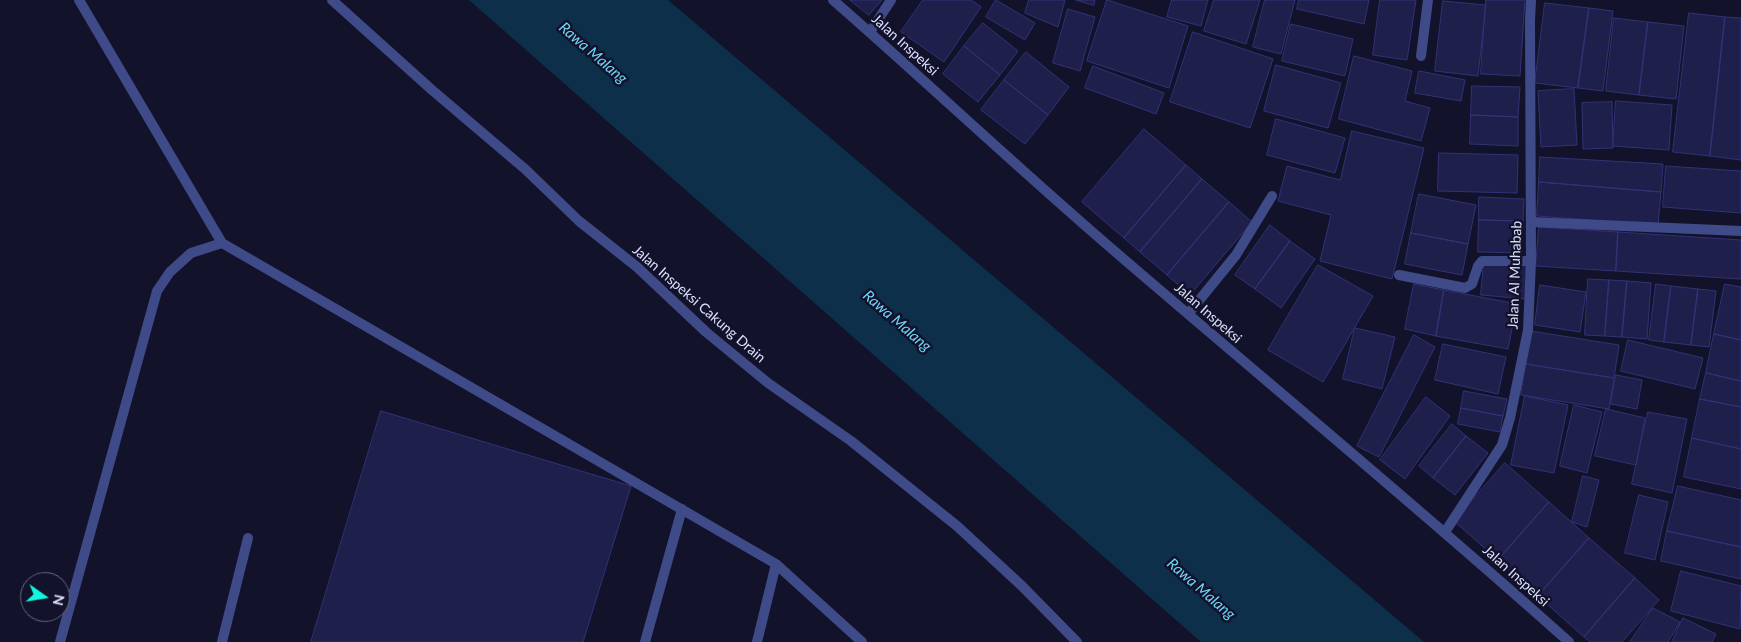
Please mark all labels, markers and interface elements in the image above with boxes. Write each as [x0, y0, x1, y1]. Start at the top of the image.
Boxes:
street label: Jalan Inspeksi [868, 11, 942, 79]
water label: Rawa Malang [555, 18, 631, 88]
street label: Jalan Al Muhabab [1505, 220, 1525, 330]
street label: Jalan Inspeksi Cakung Drain [629, 242, 769, 366]
street label: Jalan Inspeksi [1171, 279, 1245, 347]
water label: Rawa Malang [859, 286, 935, 356]
street label: Jalan Inspeksi [1479, 542, 1553, 610]
water label: Rawa Malang [1163, 554, 1239, 624]
north arrow [20, 572, 70, 622]
text: N [50, 593, 69, 607]

